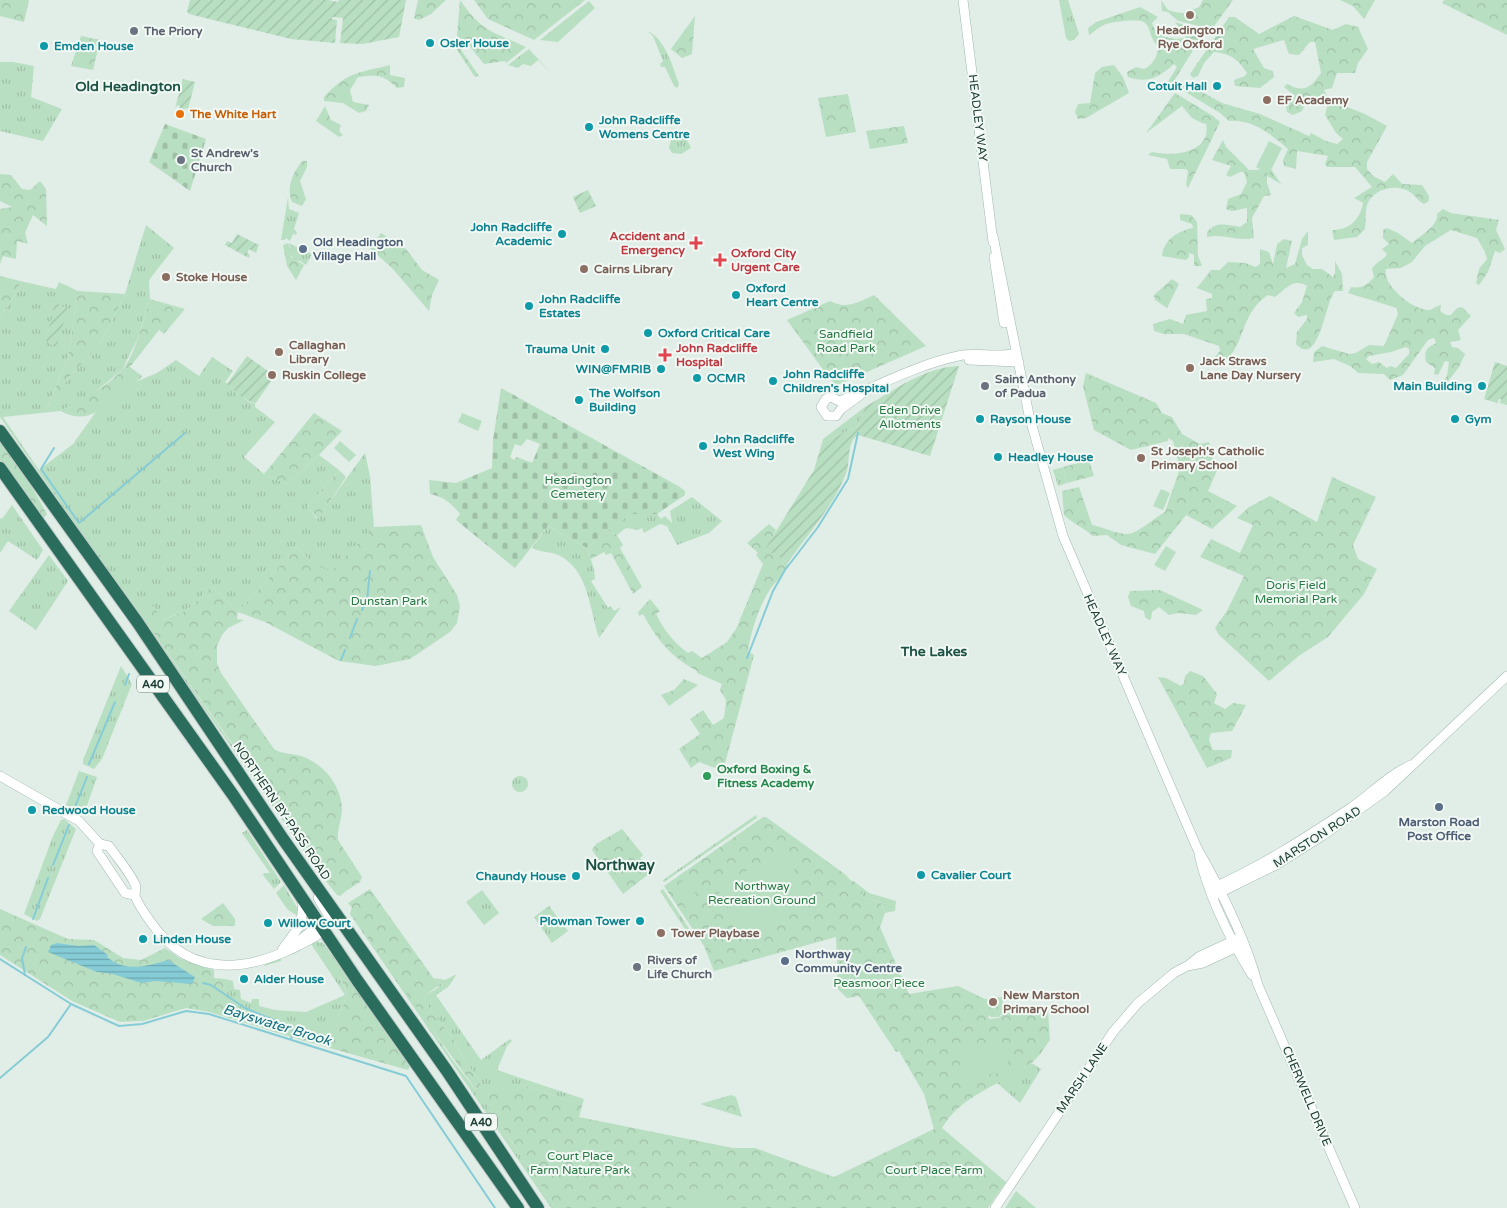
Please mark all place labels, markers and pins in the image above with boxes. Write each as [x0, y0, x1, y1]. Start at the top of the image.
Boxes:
marker: Headington Rye Oxford [1184, 9, 1196, 21]
place label: Headington Rye Oxford [1157, 23, 1223, 52]
place label: The Priory [143, 24, 203, 39]
marker: The Priory [128, 25, 140, 37]
place label: Osler House [440, 36, 509, 50]
marker: Osler House [424, 37, 436, 49]
place label: Emden House [54, 39, 134, 53]
marker: Emden House [38, 40, 50, 52]
place label: Cotuit Hall [1147, 79, 1207, 93]
marker: Cotuit Hall [1211, 80, 1223, 92]
place label: EF Academy [1277, 93, 1349, 108]
marker: EF Academy [1261, 94, 1273, 106]
place label: The White Hart [189, 107, 277, 121]
marker: The White Hart [174, 108, 186, 120]
place label: John Radcliffe Womens Centre [598, 113, 690, 141]
marker: John Radcliffe Womens Centre [583, 121, 595, 133]
place label: St Andrew's Church [191, 146, 259, 174]
marker: St Andrew's Church [175, 154, 187, 166]
place label: John Radcliffe Academic [469, 220, 553, 248]
marker: John Radcliffe Academic [556, 228, 568, 240]
place label: Accident and Emergency [610, 229, 686, 258]
place label: Old Headington Village Hall [313, 235, 403, 264]
marker: Accident and Emergency [689, 236, 703, 250]
marker: Old Headington Village Hall [297, 243, 309, 255]
place label: Oxford City Urgent Care [731, 246, 800, 275]
marker: Oxford City Urgent Care [713, 253, 727, 267]
place label: Cairns Library [594, 262, 673, 277]
marker: Cairns Library [578, 263, 590, 275]
place label: Stoke House [176, 270, 248, 284]
marker: Stoke House [160, 271, 172, 283]
place label: Oxford Heart Centre [746, 281, 819, 309]
marker: Oxford Heart Centre [730, 289, 742, 301]
place label: John Radcliffe Estates [538, 292, 621, 320]
marker: John Radcliffe Estates [523, 300, 535, 312]
place label: Oxford Critical Care [658, 326, 770, 340]
marker: Oxford Critical Care [642, 327, 654, 339]
place label: Callaghan Library [289, 338, 346, 367]
place label: John Radcliffe Hospital [675, 341, 758, 370]
place label: Trauma Unit [524, 342, 595, 356]
marker: Trauma Unit [599, 343, 611, 355]
marker: Callaghan Library [273, 346, 285, 358]
marker: John Radcliffe Hospital [658, 348, 672, 362]
place label: Jack Straws Lane Day Nursery [1199, 354, 1302, 383]
place label: WIN@FMRIB [576, 362, 651, 376]
marker: Jack Straws Lane Day Nursery [1184, 362, 1196, 374]
marker: WIN@FMRIB [655, 363, 667, 375]
place label: John Radcliffe Children's Hospital [782, 367, 889, 396]
place label: Ruskin College [282, 368, 366, 383]
marker: Ruskin College [266, 369, 278, 381]
place label: OCMR [707, 371, 746, 385]
marker: OCMR [691, 372, 703, 384]
place label: Saint Anthony of Padua [995, 372, 1076, 400]
marker: John Radcliffe Children's Hospital [767, 375, 779, 387]
place label: Main Building [1393, 379, 1472, 394]
marker: Saint Anthony of Padua [979, 380, 991, 392]
marker: Main Building [1476, 380, 1488, 392]
place label: The Wolfson Building [588, 386, 660, 415]
marker: The Wolfson Building [573, 394, 585, 406]
place label: Rayson House [990, 412, 1071, 427]
place label: Gym [1465, 412, 1492, 427]
marker: Rayson House [974, 413, 986, 425]
marker: Gym [1449, 413, 1461, 425]
place label: John Radcliffe West Wing [712, 432, 795, 461]
marker: John Radcliffe West Wing [697, 440, 709, 452]
place label: St Joseph's Catholic Primary School [1151, 444, 1265, 473]
place label: Headley House [1008, 450, 1094, 465]
marker: Headley House [992, 451, 1004, 463]
marker: St Joseph's Catholic Primary School [1135, 452, 1147, 464]
place label: Oxford Boxing & Fitness Academy [717, 762, 815, 791]
marker: Oxford Boxing & Fitness Academy [701, 770, 713, 782]
marker: Marston Road Post Office [1433, 801, 1445, 813]
place label: Redwood House [42, 803, 136, 817]
marker: Redwood House [26, 804, 38, 816]
place label: Marston Road Post Office [1398, 815, 1480, 843]
place label: Cavalier Court [931, 868, 1012, 882]
place label: Chaundy House [476, 869, 566, 884]
marker: Cavalier Court [915, 869, 927, 881]
marker: Chaundy House [570, 870, 582, 882]
place label: Plowman Tower [540, 914, 630, 928]
marker: Plowman Tower [634, 915, 646, 927]
place label: Willow Court [278, 916, 351, 930]
marker: Willow Court [262, 917, 274, 929]
place label: Tower Playbase [670, 926, 760, 941]
marker: Tower Playbase [655, 927, 667, 939]
place label: Linden House [153, 932, 231, 946]
marker: Linden House [137, 933, 149, 945]
place label: Northway Community Centre [795, 947, 902, 976]
place label: Rivers of Life Church [647, 953, 712, 981]
marker: Northway Community Centre [779, 955, 791, 967]
marker: Rivers of Life Church [631, 961, 643, 973]
place label: Alder House [254, 972, 324, 986]
marker: Alder House [238, 973, 250, 985]
place label: New Marston Primary School [1003, 988, 1089, 1017]
marker: New Marston Primary School [987, 996, 999, 1008]

